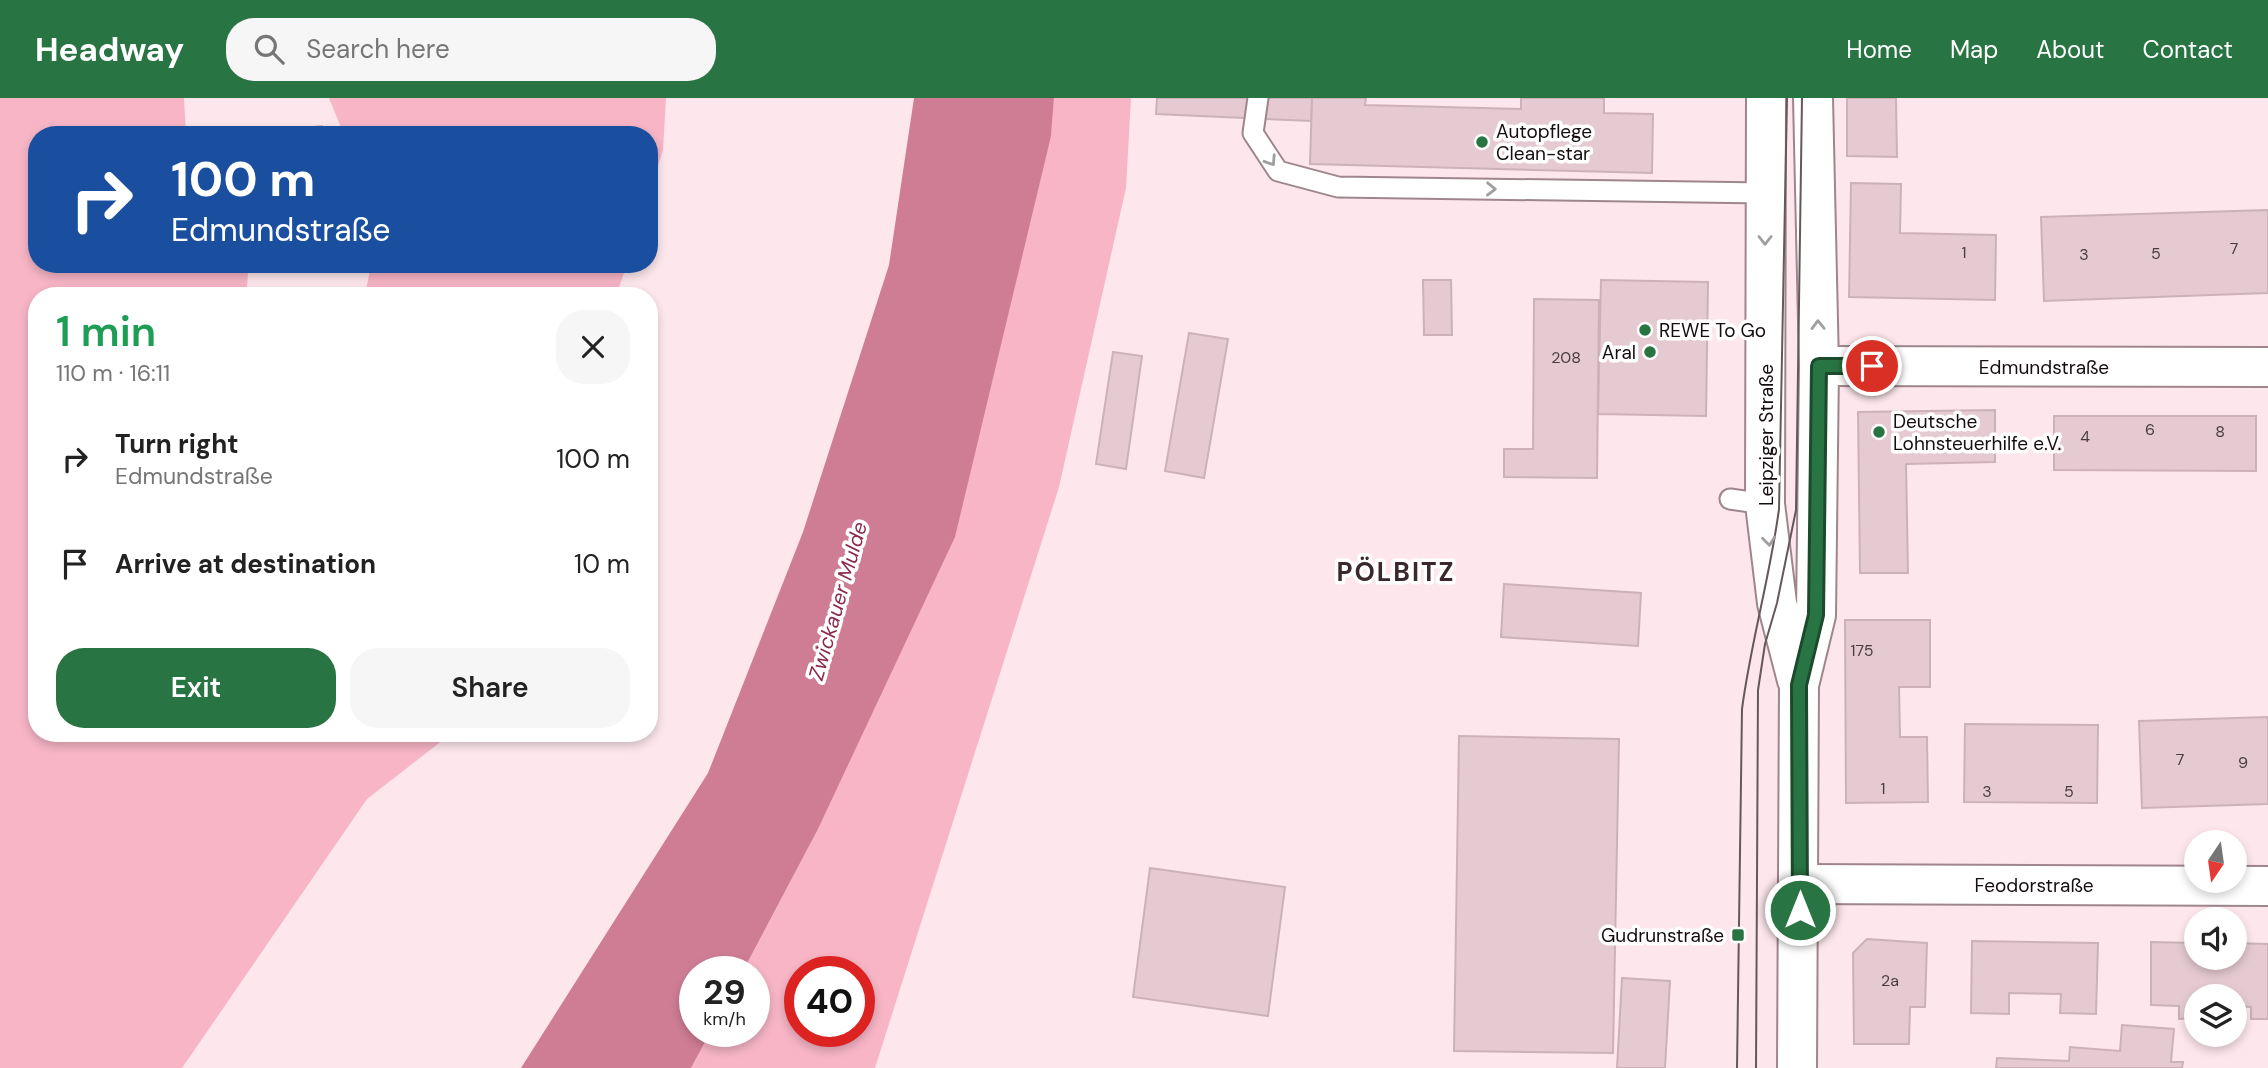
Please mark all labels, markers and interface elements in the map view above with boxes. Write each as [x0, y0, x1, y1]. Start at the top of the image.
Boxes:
search box [226, 18, 716, 81]
text: Headway [35, 28, 184, 71]
icon: search [250, 30, 288, 68]
text: Search here [306, 32, 450, 66]
text: Home [1846, 34, 1912, 65]
text: Map [1950, 34, 1998, 65]
text: About [2036, 34, 2105, 65]
text: Contact [2143, 34, 2233, 65]
place label: Autopflege Clean-star [1496, 119, 1592, 166]
marker: Autopflege Clean-star [1474, 134, 1490, 150]
text: 100 m [171, 147, 315, 211]
one-way arrow [1263, 153, 1276, 166]
icon: right [56, 154, 147, 245]
one-way arrow [1486, 181, 1497, 197]
text: Edmundstraße [171, 209, 390, 251]
one-way arrow [1757, 235, 1773, 245]
house number: 7 [2230, 238, 2238, 259]
house number: 1 [1962, 242, 1967, 263]
house number: 5 [2151, 243, 2161, 264]
house number: 3 [2079, 244, 2089, 265]
text: 1 min [56, 304, 156, 359]
button: close [556, 310, 630, 384]
place label: REWE To Go [1659, 318, 1766, 343]
one-way arrow [1810, 319, 1826, 330]
marker: REWE To Go [1637, 322, 1653, 338]
pin [1842, 336, 1902, 396]
place label: Aral [1602, 340, 1636, 365]
marker: Aral [1642, 344, 1658, 360]
house number: 208 [1551, 347, 1581, 368]
icon: arrive [1853, 347, 1891, 385]
street label: Edmundstraße [1979, 355, 2109, 380]
text: 110 m · 16:11 [56, 358, 170, 388]
street label: Leipziger Straße [1754, 364, 1779, 506]
place label: Deutsche Lohnsteuerhilfe e.V. [1893, 409, 2061, 456]
house number: 6 [2145, 419, 2155, 440]
house number: 8 [2215, 421, 2225, 442]
marker: Deutsche Lohnsteuerhilfe e.V. [1871, 424, 1887, 440]
house number: 4 [2080, 426, 2090, 447]
text: Turn right [115, 427, 239, 461]
icon: right [56, 440, 94, 478]
text: 100 m [556, 442, 630, 476]
text: Edmundstraße [115, 461, 273, 491]
water label: Zwickauer Mulde [802, 518, 874, 683]
one-way arrow [1761, 535, 1776, 546]
icon: arrive [56, 545, 94, 583]
text: Arrive at destination [115, 547, 376, 581]
text: 10 m [574, 547, 630, 581]
district label: PÖLBITZ [1336, 555, 1456, 589]
house number: 175 [1851, 640, 1873, 661]
button: Exit [56, 648, 336, 728]
button: Share [350, 648, 630, 728]
house number: 7 [2176, 749, 2184, 770]
house number: 9 [2238, 752, 2248, 773]
house number: 1 [1881, 778, 1886, 799]
house number: 3 [1982, 781, 1992, 802]
house number: 5 [2064, 781, 2074, 802]
north arrow [2184, 830, 2247, 892]
map controls [2184, 830, 2247, 1047]
position arrow [1763, 873, 1837, 947]
street label: Feodorstraße [1974, 873, 2094, 898]
button: sound [2184, 907, 2247, 970]
place label: Gudrunstraße [1601, 923, 1724, 948]
marker: Gudrunstraße [1730, 927, 1746, 943]
speed limit sign: 40 [784, 956, 875, 1047]
text: 29 [703, 969, 746, 1015]
house number: 2a [1881, 970, 1899, 991]
button: layers [2184, 984, 2247, 1047]
text: km/h [703, 1007, 746, 1031]

